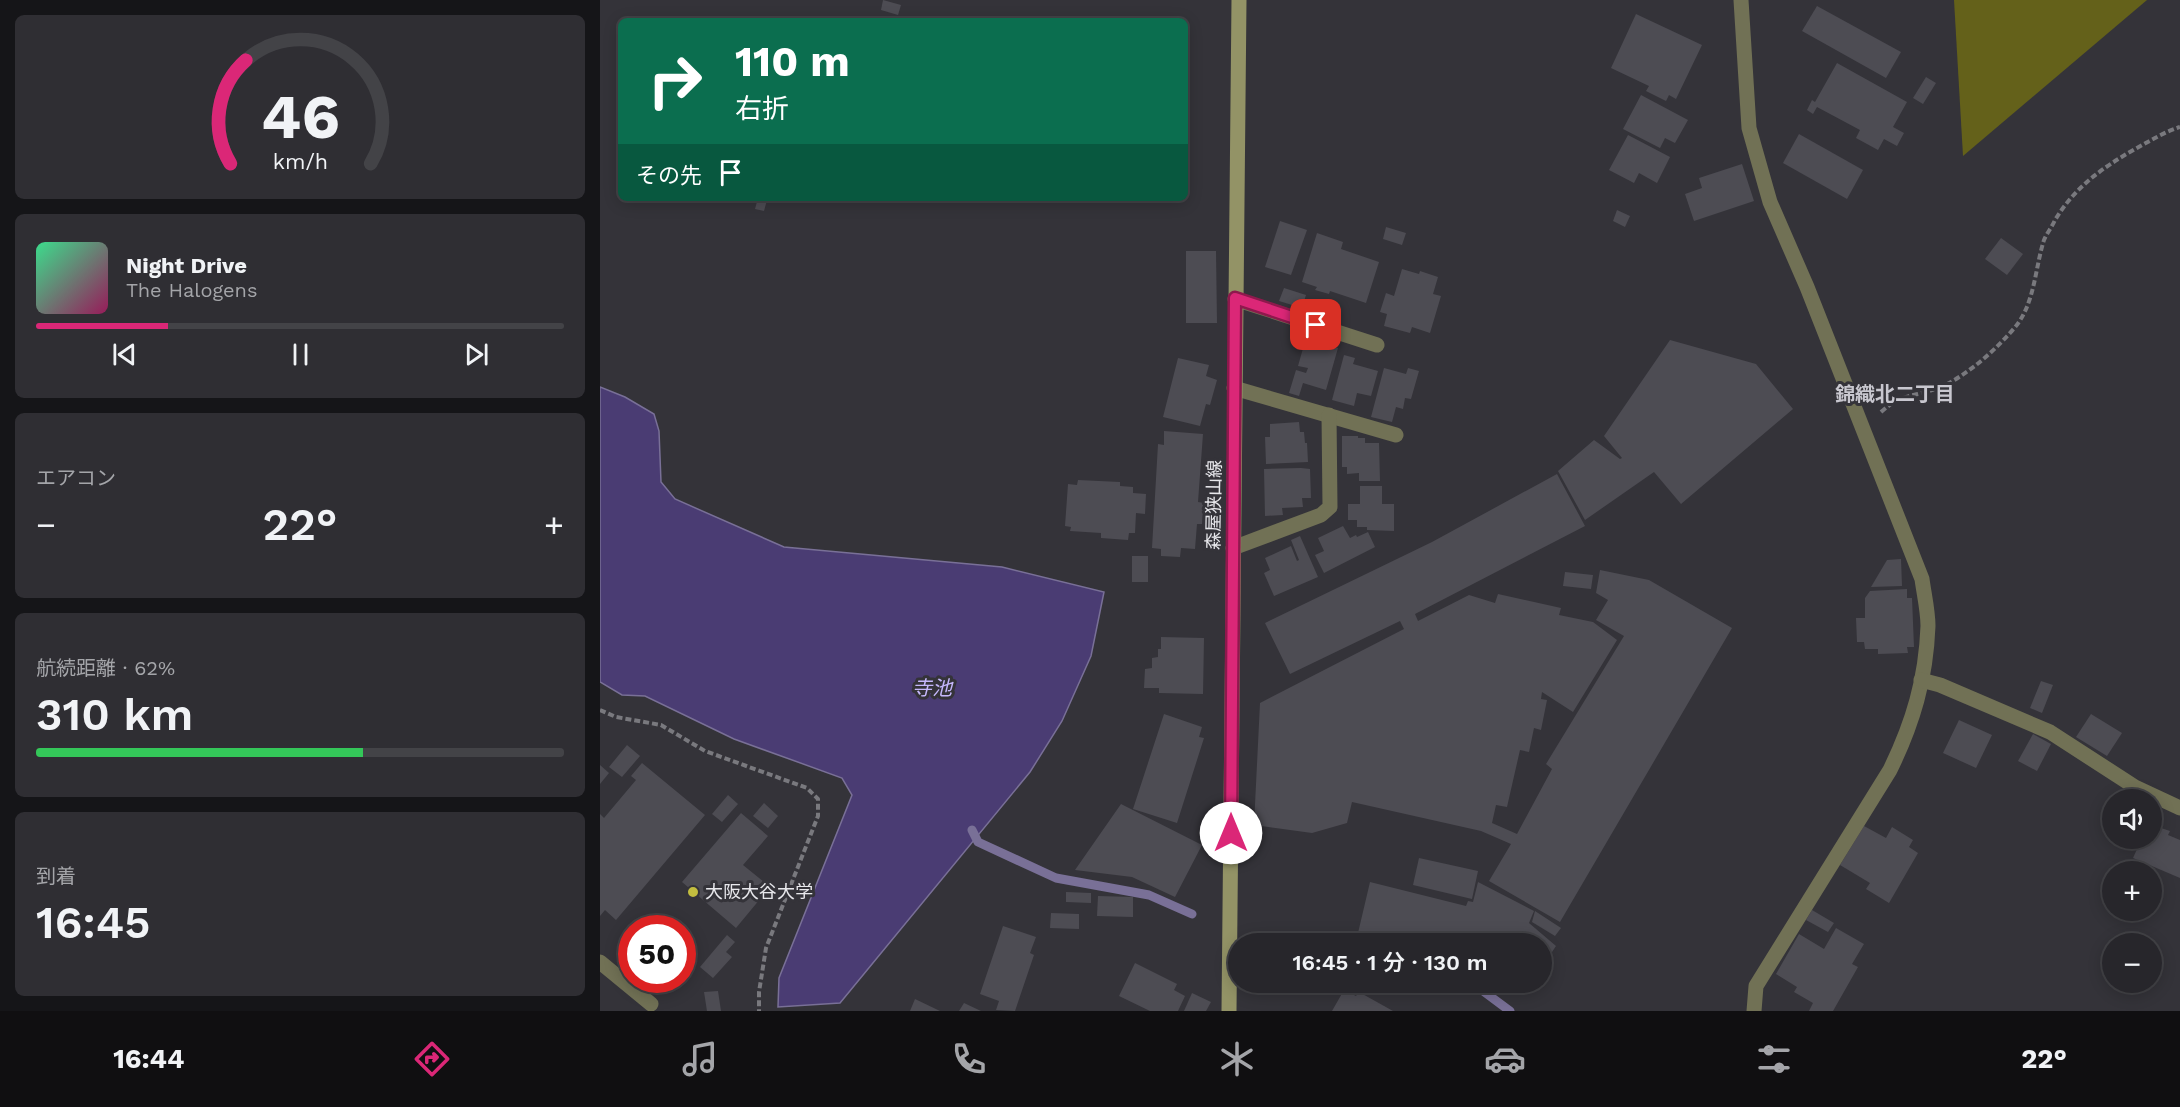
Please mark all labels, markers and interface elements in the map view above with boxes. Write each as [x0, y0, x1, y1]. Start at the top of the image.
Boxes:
text: 110 m [735, 37, 850, 86]
icon: right [636, 42, 714, 120]
text: 46 [261, 80, 339, 153]
text: 右折 [735, 93, 789, 125]
text: km/h [272, 149, 328, 174]
icon: arrive [714, 156, 747, 189]
text: その先 [636, 163, 702, 188]
text: Night Drive [126, 253, 247, 278]
text: The Halogens [126, 278, 258, 302]
pin [1290, 299, 1341, 350]
icon: arrive [1299, 308, 1332, 341]
icon: previous [108, 338, 141, 371]
icon: pause [284, 338, 317, 371]
icon: next [460, 338, 493, 371]
district label: 錦織北二丁目 [1835, 382, 1955, 406]
street label: 森屋狭山線 [1202, 460, 1225, 550]
text: エアコン [36, 466, 116, 490]
text: 22° [263, 498, 337, 551]
text: − [36, 505, 56, 544]
text: + [544, 505, 564, 544]
text: 航続距離 · 62% [36, 656, 175, 680]
water label: 寺池 [912, 676, 954, 700]
text: 310 km [36, 688, 193, 741]
map controls [2102, 789, 2162, 993]
button: sound [2102, 789, 2162, 849]
position arrow [1199, 801, 1263, 865]
button: + [2102, 861, 2162, 921]
text: 到着 [36, 864, 76, 888]
place label: 大阪大谷大学 [705, 881, 813, 902]
marker: 大阪大谷大学 [686, 885, 700, 899]
text: 16:45 [36, 896, 150, 949]
speed limit sign: 50 [618, 915, 696, 993]
button: − [2102, 933, 2162, 993]
text: 16:45 · 1 分 · 130 m [1292, 950, 1488, 975]
icon: directions [411, 1038, 453, 1080]
icon: music [679, 1038, 721, 1080]
icon: phone [948, 1038, 990, 1080]
icon: climate [1216, 1038, 1258, 1080]
icon: car [1484, 1038, 1526, 1080]
icon: filters [1753, 1038, 1795, 1080]
text: 16:44 [113, 1043, 185, 1075]
text: 22° [2021, 1043, 2067, 1075]

